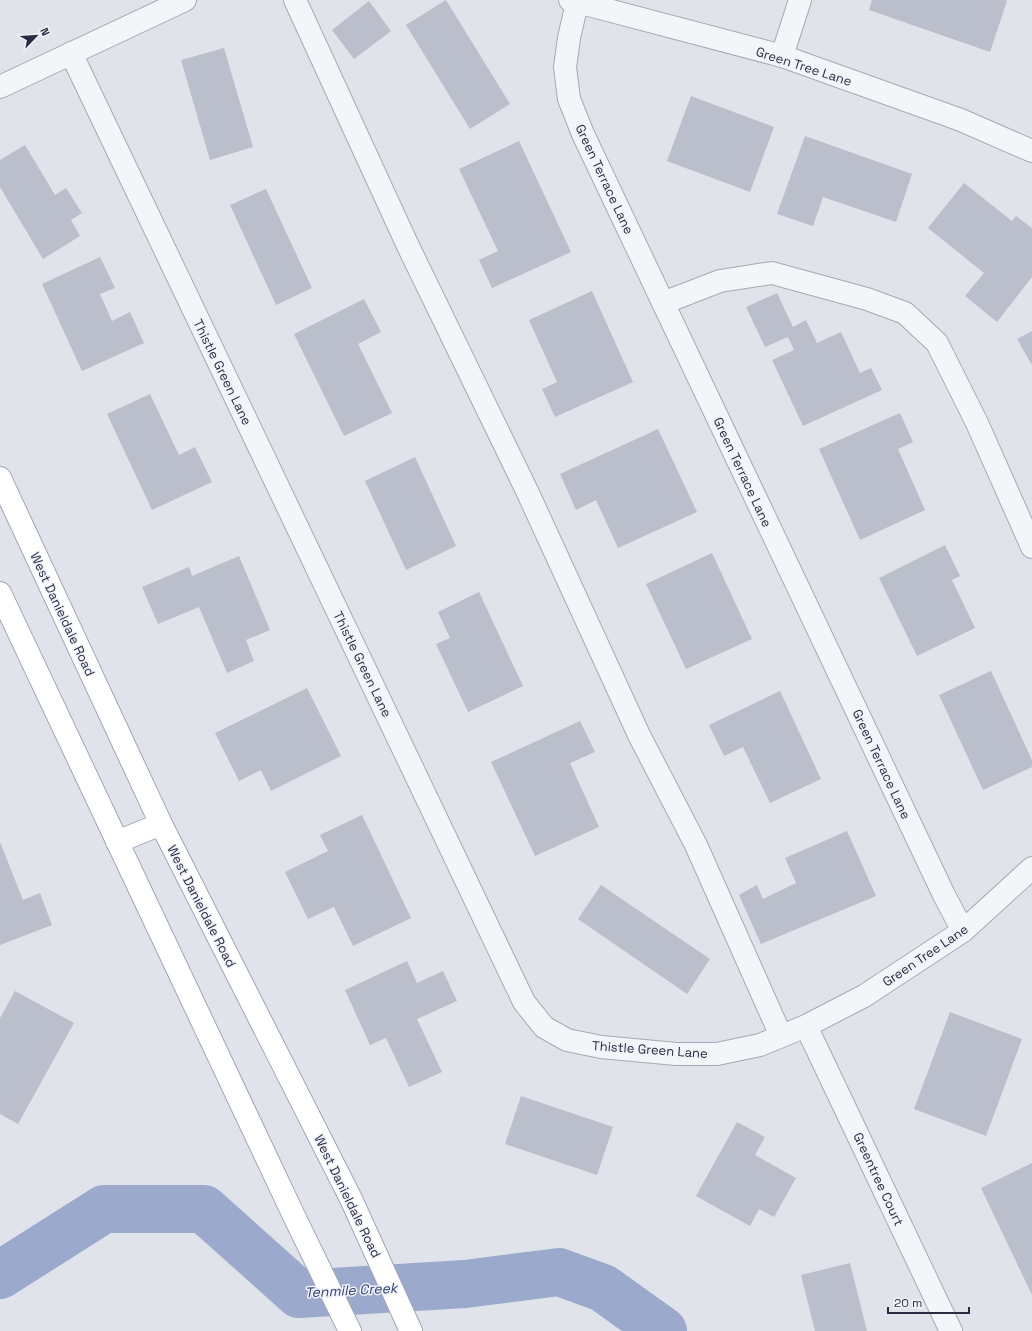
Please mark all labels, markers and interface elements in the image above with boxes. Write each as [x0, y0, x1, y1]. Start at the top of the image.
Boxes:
north arrow [16, 16, 56, 56]
text: N [37, 25, 53, 38]
street label: Green Tree Lane [754, 43, 854, 90]
street label: Green Terrace Lane [572, 121, 638, 237]
street label: Thistle Green Lane [190, 316, 256, 428]
street label: Green Terrace Lane [710, 414, 776, 530]
street label: West Danieldale Road [26, 549, 99, 679]
street label: Thistle Green Lane [330, 608, 396, 720]
street label: Green Terrace Lane [849, 706, 915, 822]
street label: West Danieldale Road [163, 842, 240, 970]
street label: Green Tree Lane [879, 920, 971, 990]
street label: Thistle Green Lane [592, 1037, 708, 1062]
street label: Greentree Court [849, 1130, 908, 1229]
street label: West Danieldale Road [310, 1132, 385, 1261]
water label: Tenmile Creek [304, 1279, 399, 1301]
scale bar [888, 1289, 969, 1315]
text: 20 m [894, 1295, 922, 1311]

